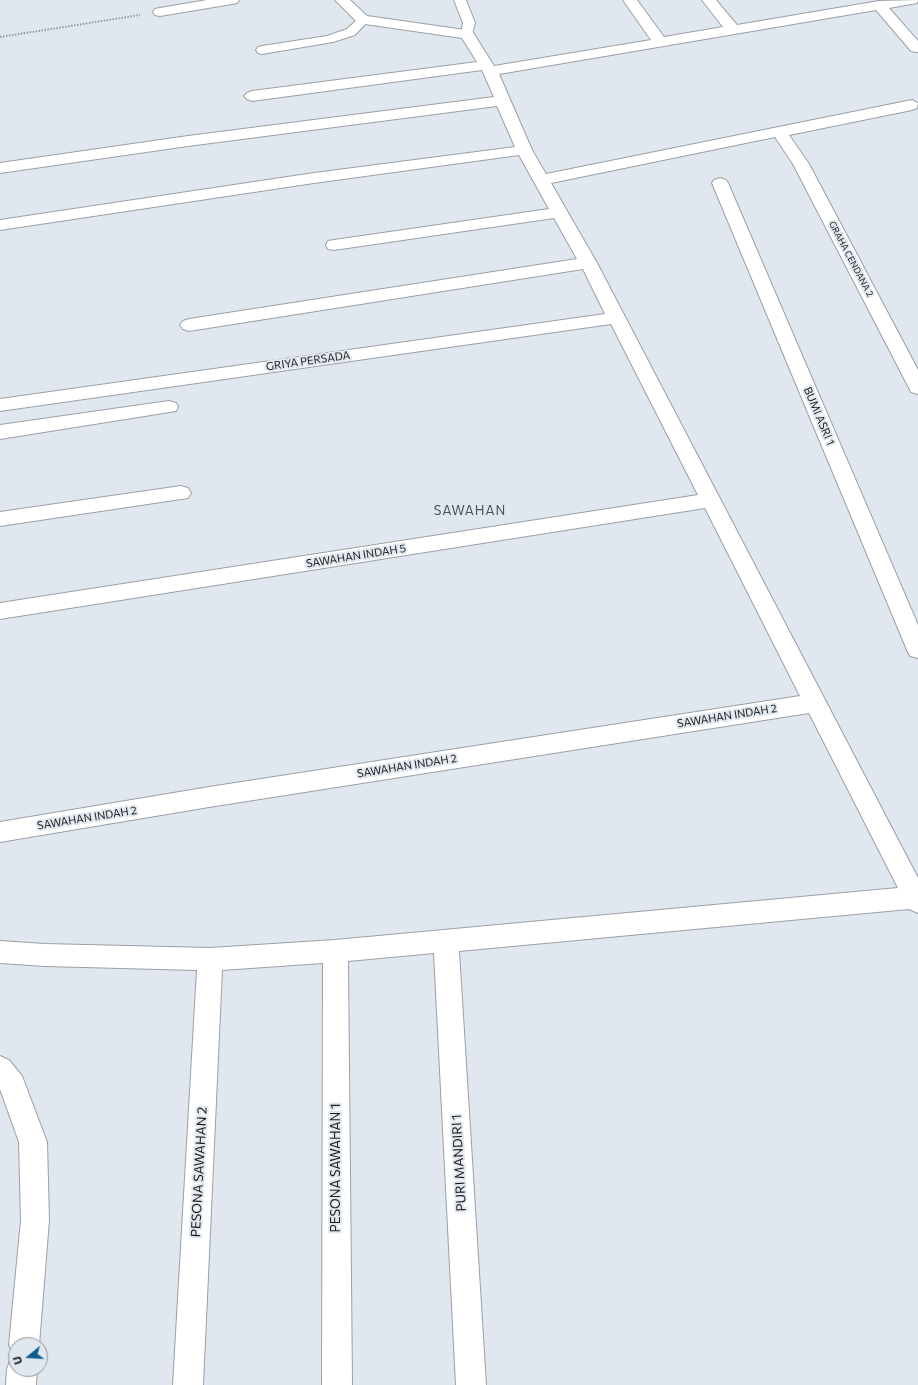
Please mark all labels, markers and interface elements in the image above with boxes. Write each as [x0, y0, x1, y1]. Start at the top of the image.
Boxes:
street label: GRAHA CENDANA 2 [826, 219, 876, 299]
street label: GRIYA PERSADA [265, 349, 351, 373]
street label: BUMI ASRI 1 [801, 385, 837, 447]
district label: SAWAHAN [434, 503, 506, 519]
street label: SAWAHAN INDAH 5 [305, 542, 407, 570]
street label: SAWAHAN INDAH 2 [676, 702, 778, 730]
street label: SAWAHAN INDAH 2 [356, 752, 458, 780]
street label: SAWAHAN INDAH 2 [36, 804, 138, 832]
street label: PESONA SAWAHAN 1 [328, 1104, 344, 1232]
street label: PESONA SAWAHAN 2 [188, 1106, 210, 1238]
street label: PURI MANDIRI 1 [449, 1114, 469, 1212]
north arrow [8, 1337, 48, 1377]
text: U [10, 1355, 24, 1366]

